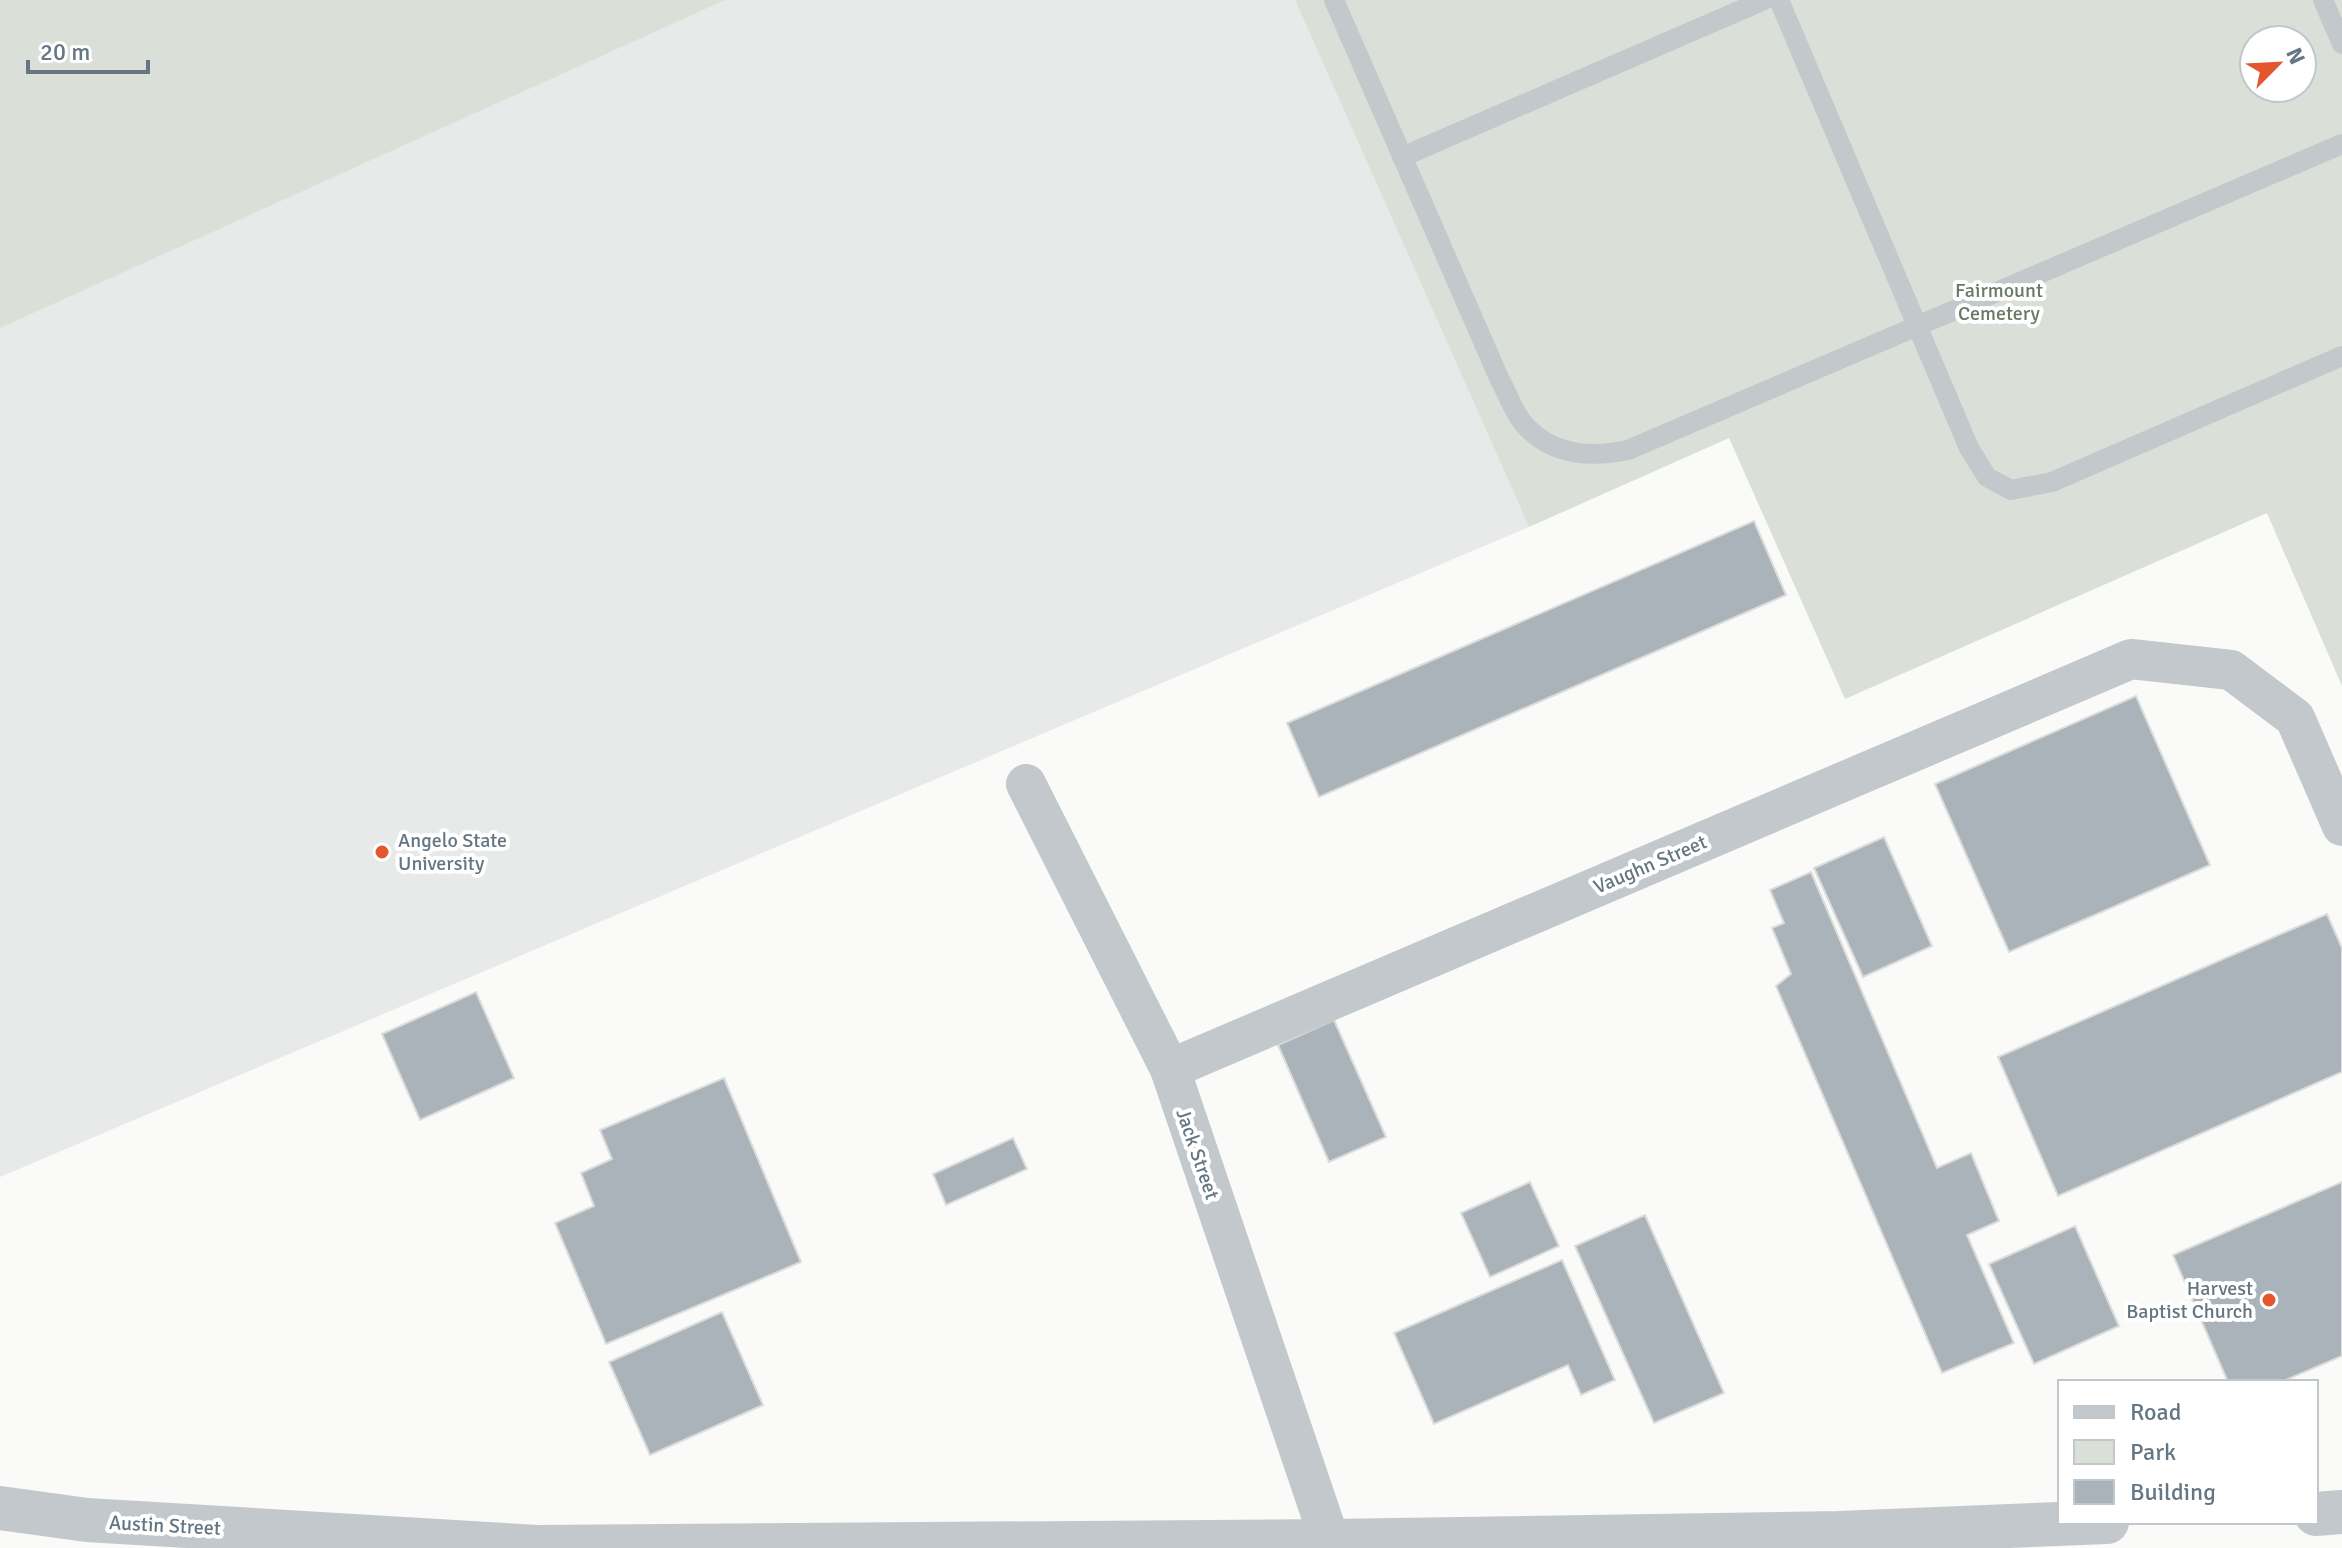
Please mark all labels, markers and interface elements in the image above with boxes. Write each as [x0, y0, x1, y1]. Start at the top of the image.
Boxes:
scale bar [28, 24, 148, 74]
north arrow [2238, 24, 2318, 104]
text: 20 m [40, 37, 90, 67]
text: N [2280, 44, 2311, 69]
park label: Fairmount Cemetery [1955, 278, 2043, 326]
place label: Angelo State University [398, 828, 507, 876]
street label: Vaughn Street [1590, 829, 1711, 900]
marker: Angelo State University [373, 843, 391, 861]
street label: Jack Street [1170, 1105, 1225, 1203]
place label: Harvest Baptist Church [2126, 1276, 2253, 1324]
marker: Harvest Baptist Church [2260, 1291, 2278, 1309]
legend [2058, 1380, 2318, 1524]
text: Road [2130, 1397, 2181, 1427]
text: Park [2130, 1437, 2176, 1467]
text: Building [2130, 1477, 2216, 1507]
street label: Austin Street [109, 1510, 221, 1541]

